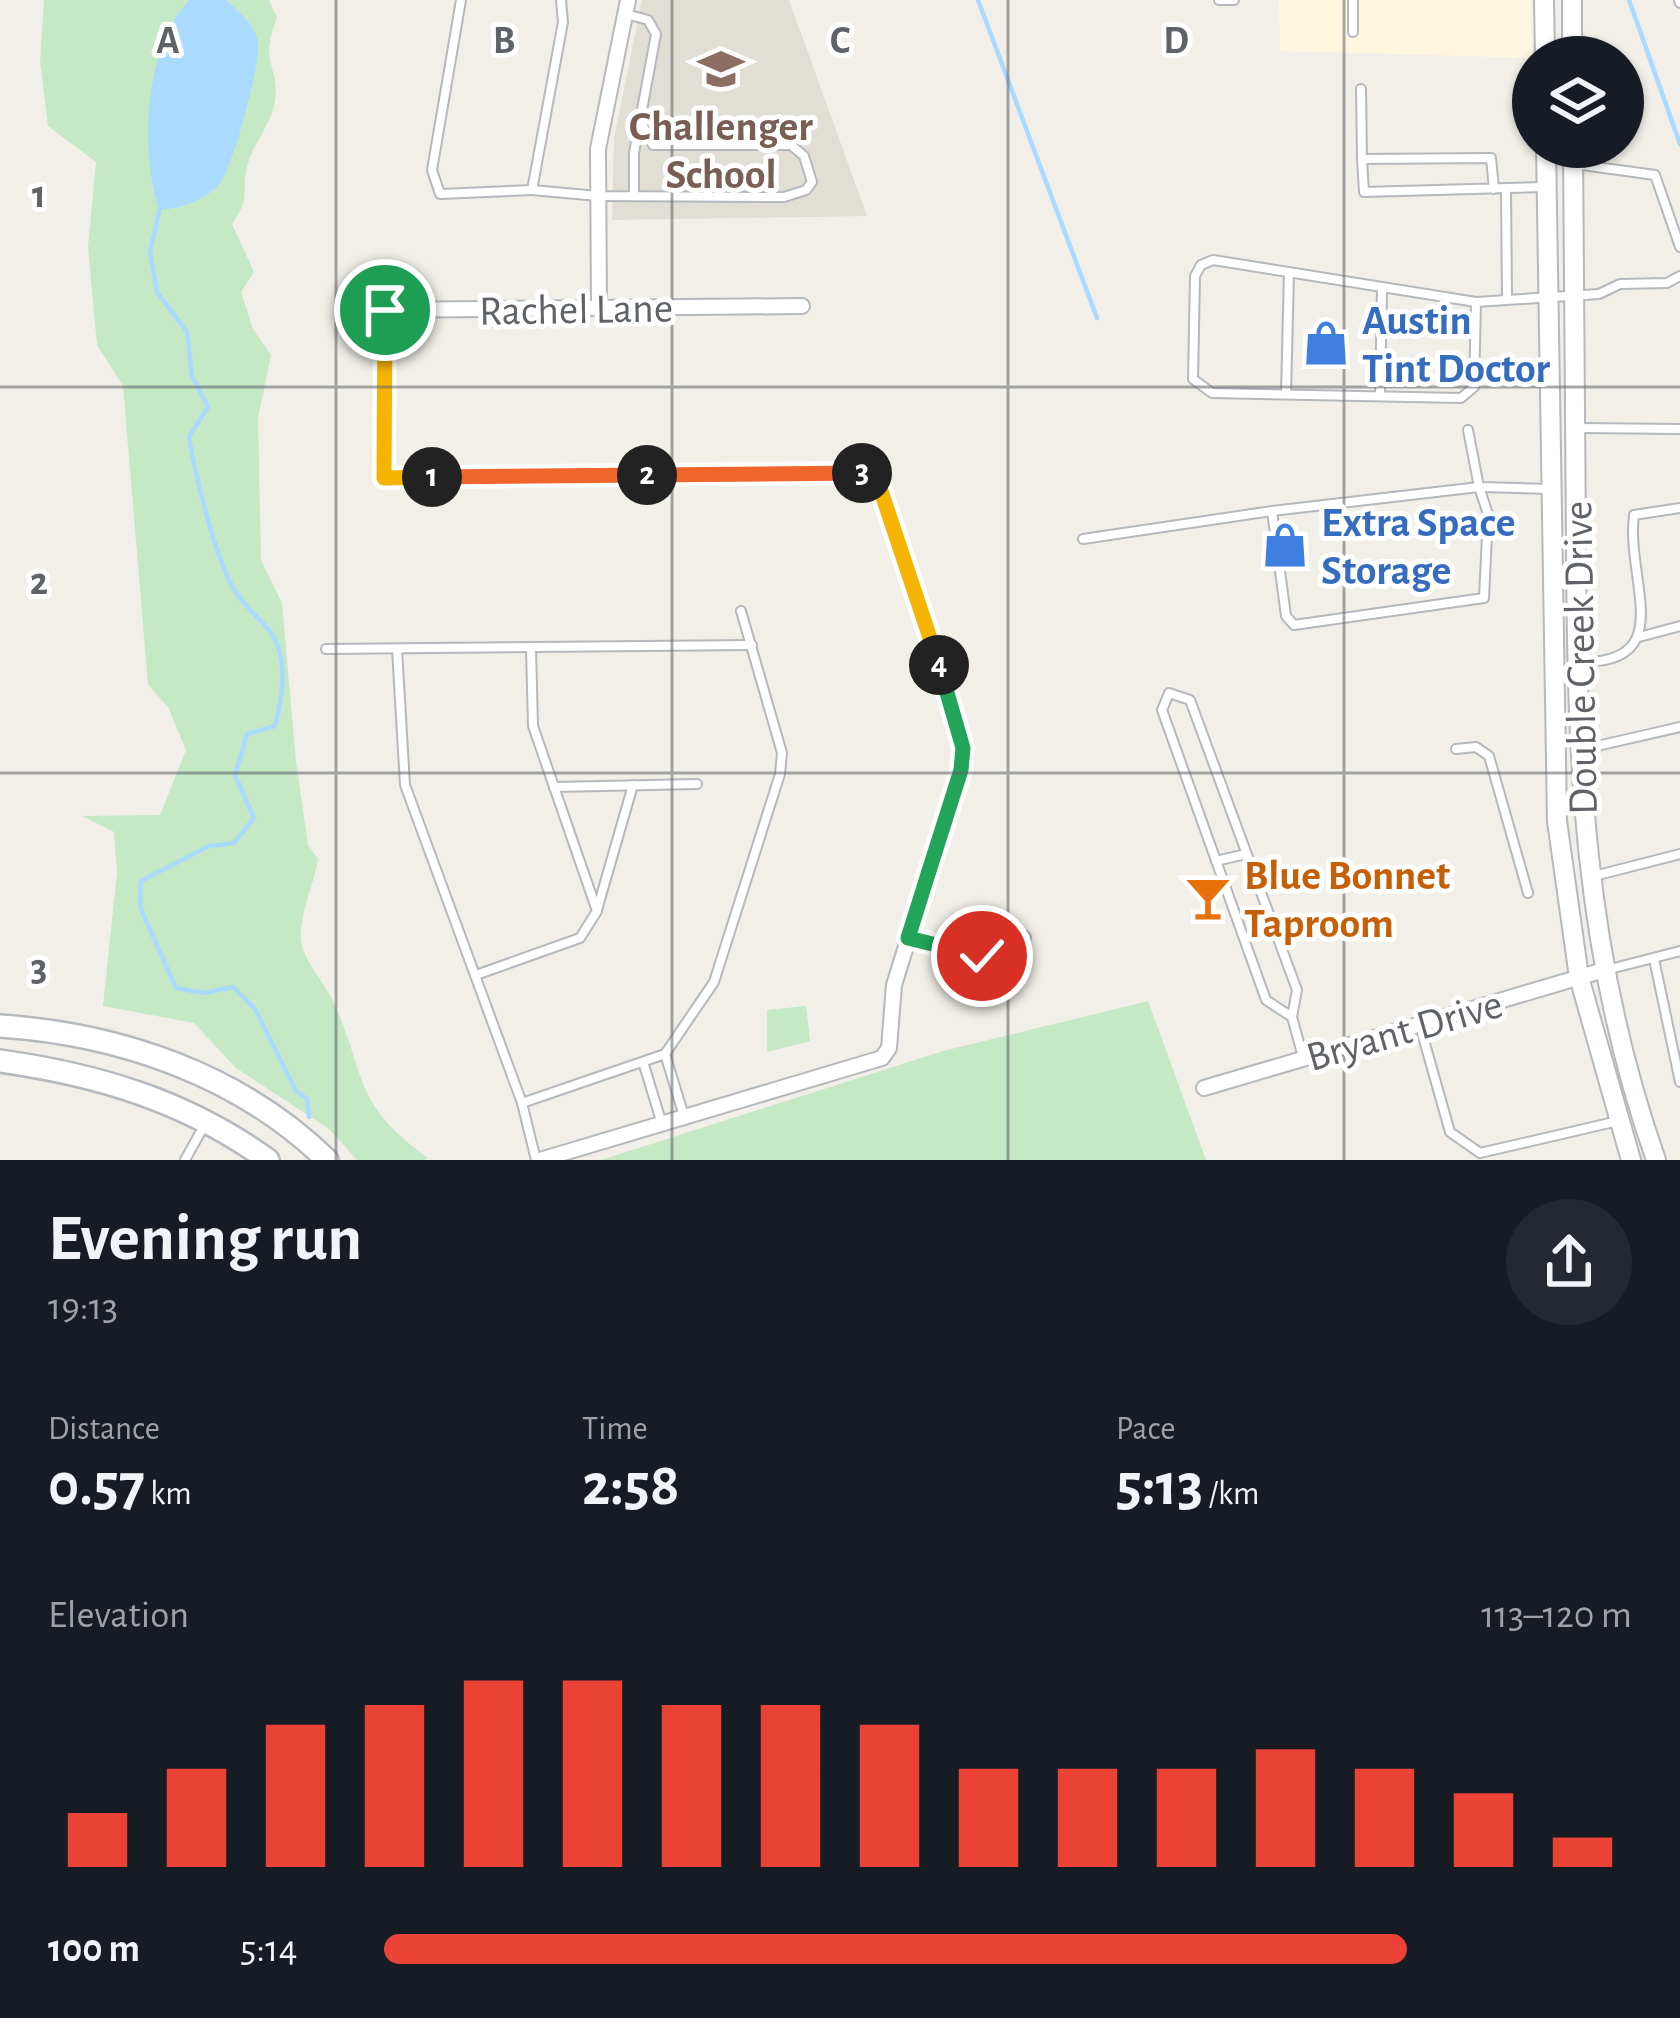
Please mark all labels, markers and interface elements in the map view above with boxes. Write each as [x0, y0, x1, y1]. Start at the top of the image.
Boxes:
text: A [156, 22, 180, 61]
text: B [493, 22, 515, 61]
text: C [830, 22, 850, 61]
text: D [1163, 22, 1189, 61]
map controls [1512, 36, 1644, 168]
button: layers [1512, 36, 1644, 168]
school or university icon: Challenger School [696, 44, 746, 94]
place label: Challenger School [629, 106, 813, 196]
text: 1 [32, 176, 46, 215]
pin [334, 259, 436, 361]
icon: arrive [352, 277, 418, 343]
street label: Rachel Lane [479, 287, 673, 333]
place label: Austin Tint Doctor [1362, 300, 1551, 390]
shop icon: Austin Tint Doctor [1301, 318, 1351, 368]
pin: 3 [832, 443, 892, 503]
pin: 2 [617, 445, 677, 505]
pin: 1 [402, 447, 462, 507]
text: 3 [855, 456, 869, 489]
text: 2 [639, 458, 655, 491]
text: 1 [426, 460, 438, 493]
street label: Double Creek Drive [1557, 501, 1605, 815]
place label: Extra Space Storage [1321, 502, 1516, 592]
shop icon: Extra Space Storage [1260, 520, 1310, 570]
text: 2 [30, 563, 48, 602]
pin: 4 [909, 635, 969, 695]
text: 4 [931, 648, 947, 681]
place label: Blue Bonnet Taproom [1244, 855, 1450, 945]
bar icon: Blue Bonnet Taproom [1183, 873, 1233, 923]
pin [931, 905, 1033, 1007]
icon: check [949, 923, 1015, 989]
text: 3 [31, 949, 47, 988]
street label: Bryant Drive [1302, 983, 1507, 1079]
button: share [1506, 1199, 1632, 1325]
text: Evening run [48, 1206, 362, 1272]
text: 19:13 [48, 1288, 118, 1327]
text: Distance [48, 1413, 160, 1446]
text: Time [582, 1413, 648, 1446]
text: Pace [1116, 1413, 1175, 1446]
text: 0.57 [48, 1456, 145, 1516]
text: 2:58 [582, 1456, 680, 1516]
text: 5:13 [1116, 1456, 1203, 1516]
text: km [145, 1478, 192, 1511]
text: /km [1203, 1478, 1260, 1511]
text: Elevation [48, 1596, 189, 1635]
text: 113–120 m [1481, 1596, 1632, 1635]
text: 100 m [48, 1930, 140, 1969]
text: 5:14 [240, 1930, 297, 1969]

